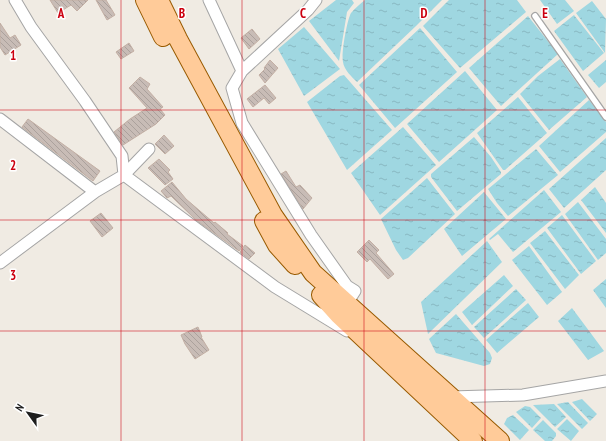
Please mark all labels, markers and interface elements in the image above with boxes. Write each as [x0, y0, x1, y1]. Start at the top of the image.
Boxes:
text: A [57, 5, 65, 22]
text: B [179, 5, 185, 22]
text: C [300, 5, 306, 22]
text: D [421, 5, 428, 22]
text: E [542, 5, 548, 22]
text: 1 [10, 47, 16, 64]
text: 2 [10, 157, 16, 174]
text: 3 [10, 267, 16, 284]
north arrow [8, 393, 48, 433]
text: N [12, 401, 27, 414]

